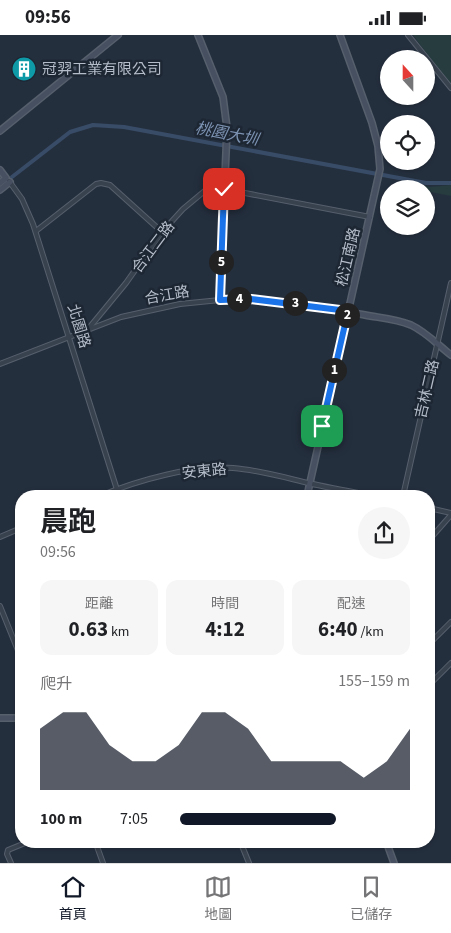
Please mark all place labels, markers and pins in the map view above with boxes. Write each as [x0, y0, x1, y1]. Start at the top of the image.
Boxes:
building icon: 冠羿工業有限公司 [11, 56, 37, 82]
place label: 冠羿工業有限公司 [42, 59, 162, 80]
pin [203, 168, 245, 210]
pin: 5 [208, 249, 234, 275]
pin: 4 [226, 287, 252, 311]
pin: 3 [282, 291, 308, 315]
pin: 2 [334, 303, 360, 327]
pin: 1 [322, 357, 346, 383]
pin [301, 405, 343, 447]

